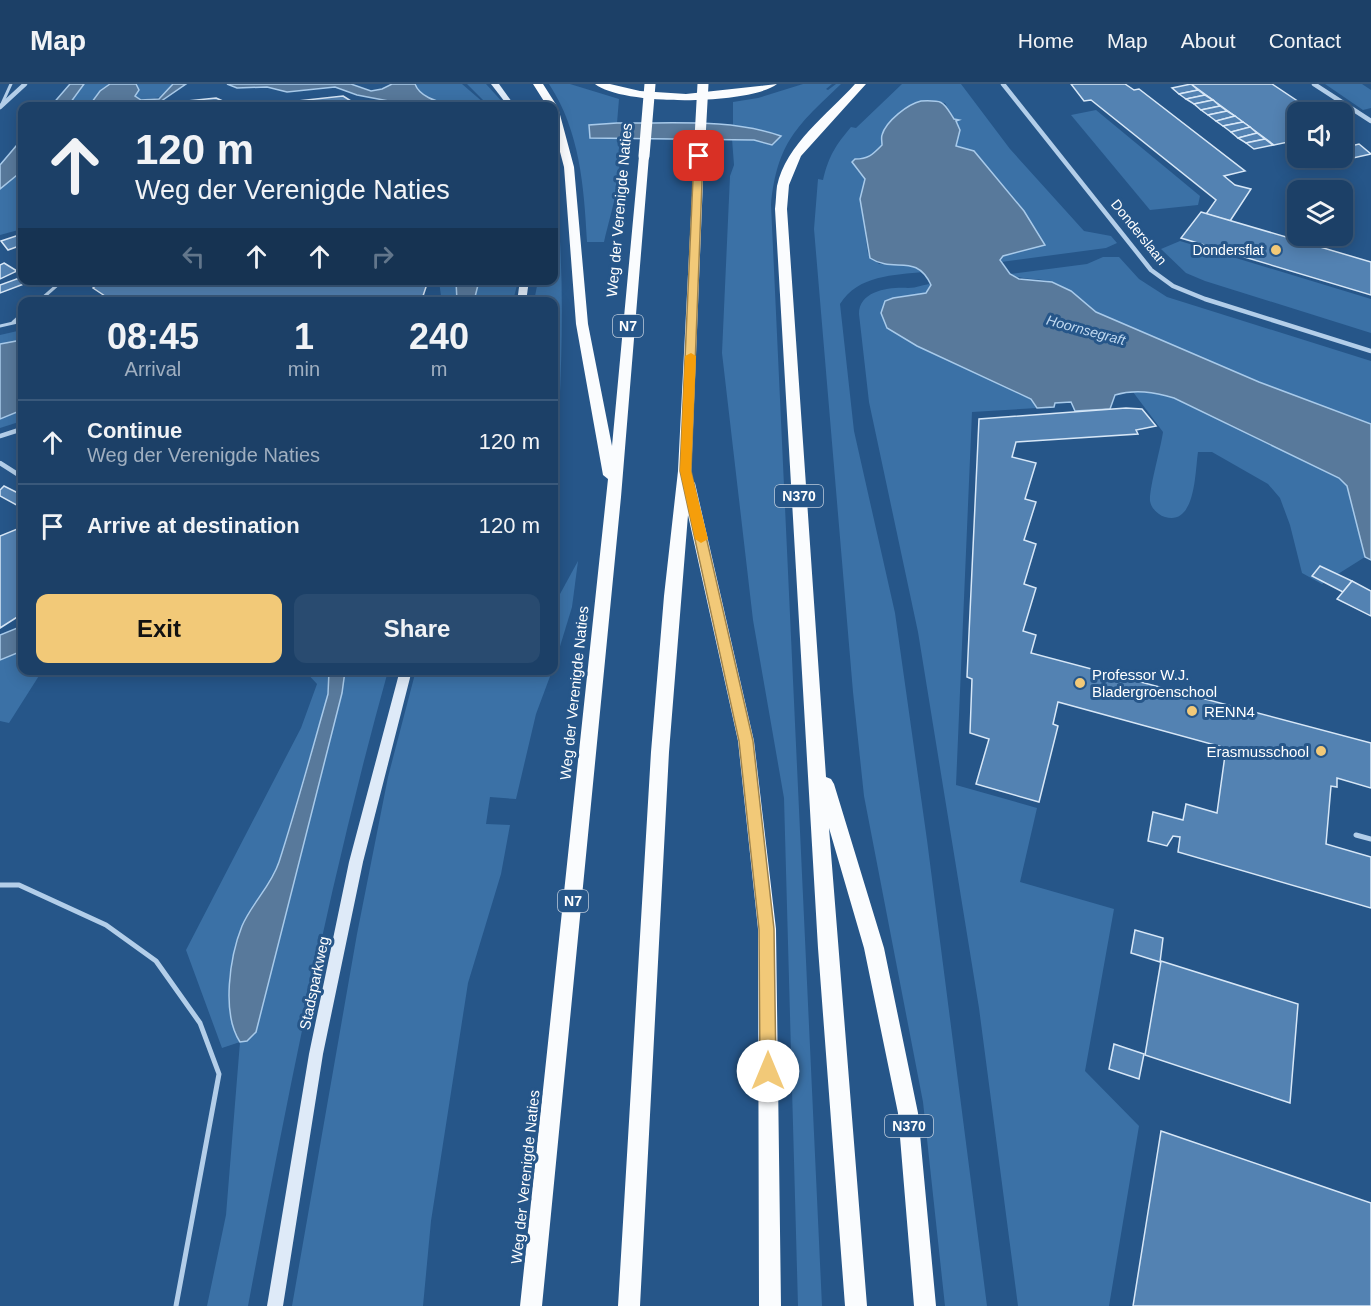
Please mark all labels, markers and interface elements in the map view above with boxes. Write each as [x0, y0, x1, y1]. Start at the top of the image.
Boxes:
text: Map [30, 25, 86, 56]
text: Home [1018, 29, 1074, 52]
text: Map [1107, 29, 1148, 52]
text: About [1181, 29, 1236, 52]
text: Contact [1269, 29, 1341, 52]
map controls [1287, 102, 1353, 246]
button: sound [1287, 102, 1353, 168]
street label: Weg der Verenigde Naties [603, 122, 635, 298]
icon: ahead [36, 126, 114, 204]
text: 120 m [135, 126, 254, 173]
pin [673, 130, 724, 181]
icon: arrive [682, 139, 715, 172]
text: Weg der Verenigde Naties [135, 175, 450, 205]
button: layers [1287, 180, 1353, 246]
street label: Donderslaan [1108, 196, 1170, 268]
icon: left [177, 240, 210, 273]
icon: ahead [240, 240, 273, 273]
icon: ahead [303, 240, 336, 273]
icon: right [366, 240, 399, 273]
place label: Dondersflat [1192, 242, 1264, 258]
marker: Dondersflat [1269, 243, 1283, 257]
water label: Hoornsegraft [1045, 312, 1128, 348]
road number: N7 [613, 315, 643, 337]
text: 08:45 [107, 316, 199, 357]
text: 1 [294, 316, 314, 357]
text: 240 [409, 316, 469, 357]
text: Arrival [125, 358, 181, 380]
text: min [288, 358, 320, 380]
text: m [431, 358, 447, 380]
text: Continue [87, 418, 182, 443]
icon: ahead [36, 426, 69, 459]
text: 120 m [479, 429, 540, 454]
text: Weg der Verenigde Naties [87, 444, 320, 466]
road number: N370 [775, 485, 823, 507]
icon: arrive [36, 510, 69, 543]
text: Arrive at destination [87, 513, 300, 538]
text: 120 m [479, 513, 540, 538]
button: Exit [36, 594, 282, 663]
button: Share [294, 594, 540, 663]
street label: Weg der Verenigde Naties [556, 605, 592, 781]
place label: Professor W.J. Bladergroenschool [1092, 666, 1217, 700]
marker: Professor W.J. Bladergroenschool [1073, 676, 1087, 690]
place label: RENN4 [1204, 703, 1255, 720]
marker: RENN4 [1185, 704, 1199, 718]
place label: Erasmusschool [1206, 743, 1309, 760]
marker: Erasmusschool [1314, 744, 1328, 758]
road number: N7 [558, 890, 588, 912]
street label: Stadsparkweg [296, 935, 332, 1031]
position arrow [736, 1039, 800, 1103]
street label: Weg der Verenigde Naties [507, 1089, 543, 1265]
road number: N370 [885, 1115, 933, 1137]

